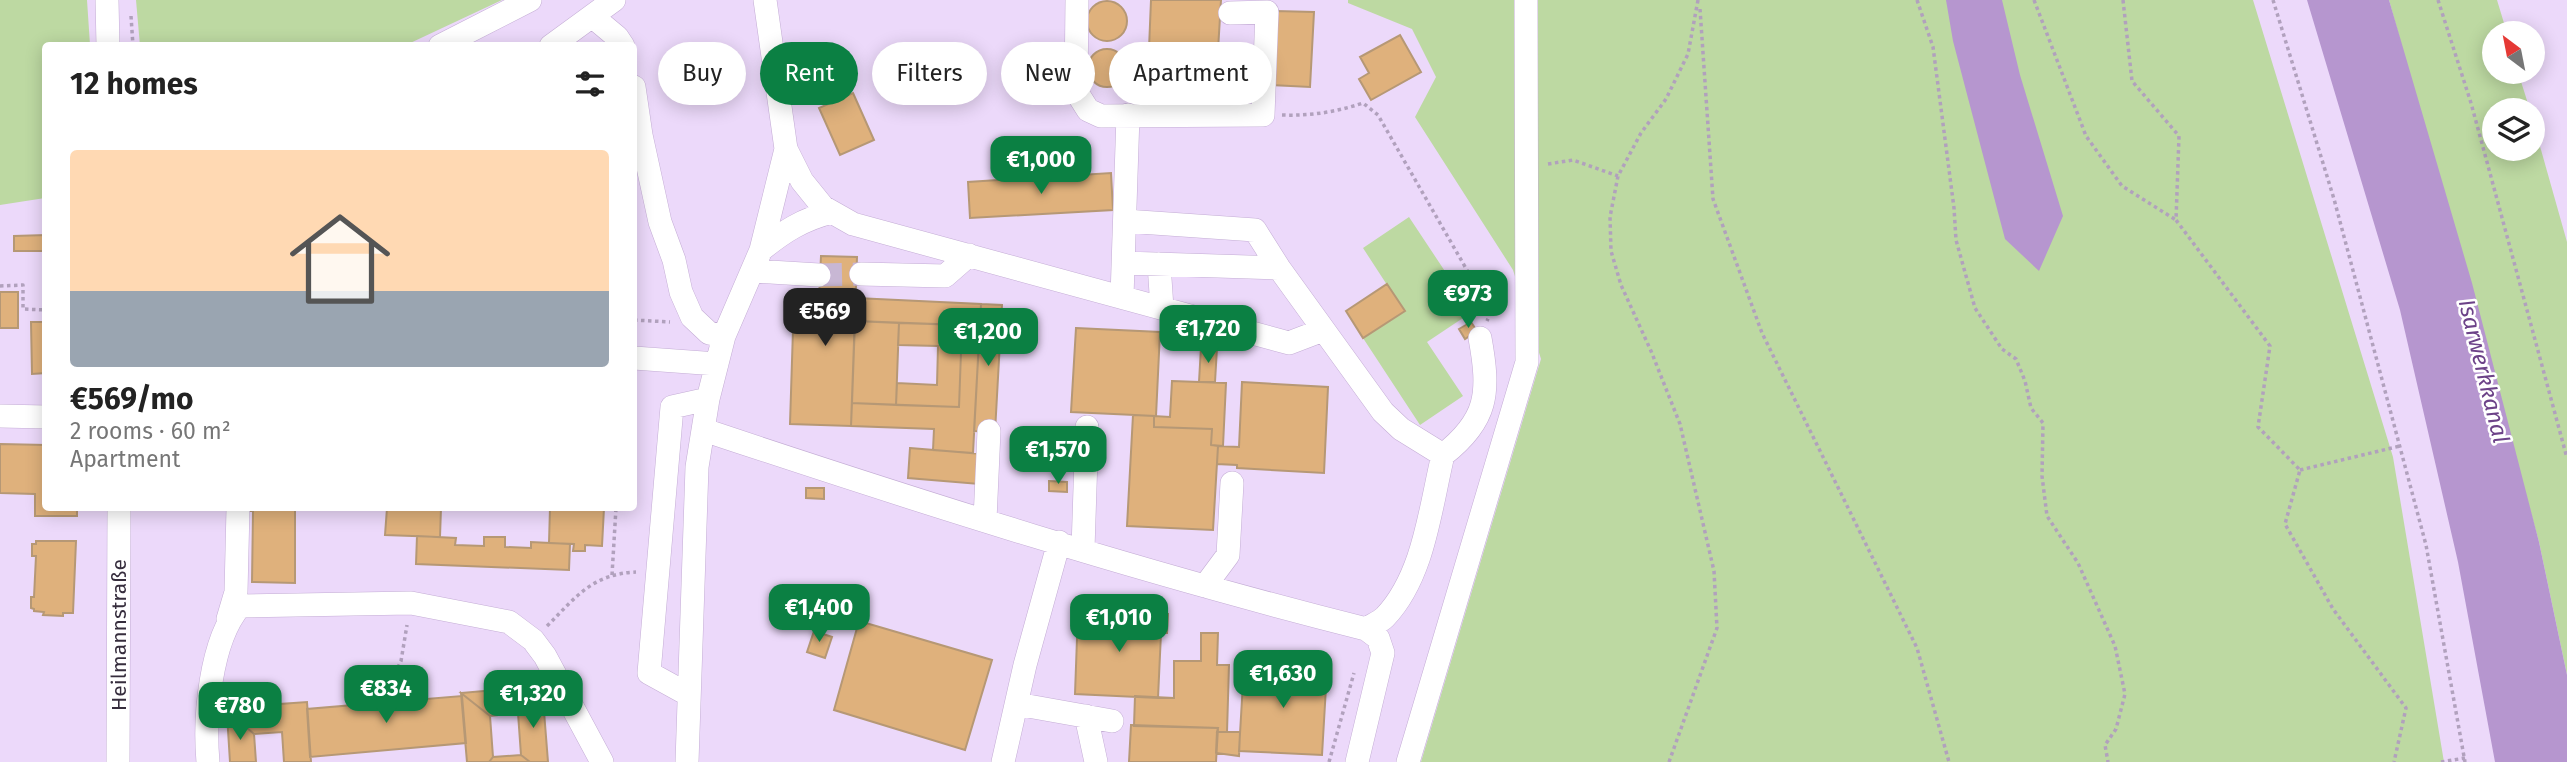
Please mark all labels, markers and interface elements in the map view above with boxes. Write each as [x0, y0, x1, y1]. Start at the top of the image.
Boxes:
north arrow [2482, 21, 2544, 84]
map controls [2482, 21, 2545, 161]
chip: Buy [658, 42, 746, 105]
chip: Rent [760, 42, 858, 105]
chip: Filters [872, 42, 987, 105]
chip: New [1001, 42, 1095, 105]
chip: Apartment [1109, 42, 1272, 105]
icon: filters [571, 65, 609, 103]
text: 12 homes [70, 66, 198, 102]
button: layers [2482, 98, 2545, 161]
pin: €1,000 [984, 136, 1098, 196]
text: €1,000 [1006, 145, 1076, 173]
icon: home [277, 196, 403, 322]
pin: €973 [1427, 270, 1509, 330]
text: €973 [1444, 279, 1492, 307]
pin: €569 [784, 288, 866, 348]
water label: Isarwerkkanal [2453, 296, 2515, 446]
text: €569 [799, 297, 851, 325]
pin: €1,720 [1151, 306, 1265, 365]
pin: €1,200 [931, 308, 1045, 368]
text: €1,720 [1176, 314, 1241, 342]
text: €1,200 [954, 317, 1022, 345]
text: €569/mo [70, 381, 193, 417]
text: 2 rooms · 60 m² [70, 417, 231, 445]
pin: €1,570 [1001, 426, 1115, 486]
text: €1,570 [1026, 435, 1090, 463]
text: Apartment [70, 445, 180, 473]
street label: Heilmannstraße [106, 559, 132, 711]
pin: €1,400 [762, 584, 876, 644]
text: €1,400 [785, 593, 853, 621]
pin: €1,010 [1062, 594, 1176, 654]
text: €1,010 [1086, 603, 1152, 631]
pin: €1,630 [1226, 650, 1340, 710]
text: €1,630 [1249, 659, 1317, 687]
pin: €834 [345, 666, 427, 725]
pin: €1,320 [476, 670, 590, 730]
text: €834 [360, 674, 412, 702]
text: €1,320 [500, 679, 566, 707]
pin: €780 [199, 682, 281, 742]
text: €780 [215, 691, 265, 719]

